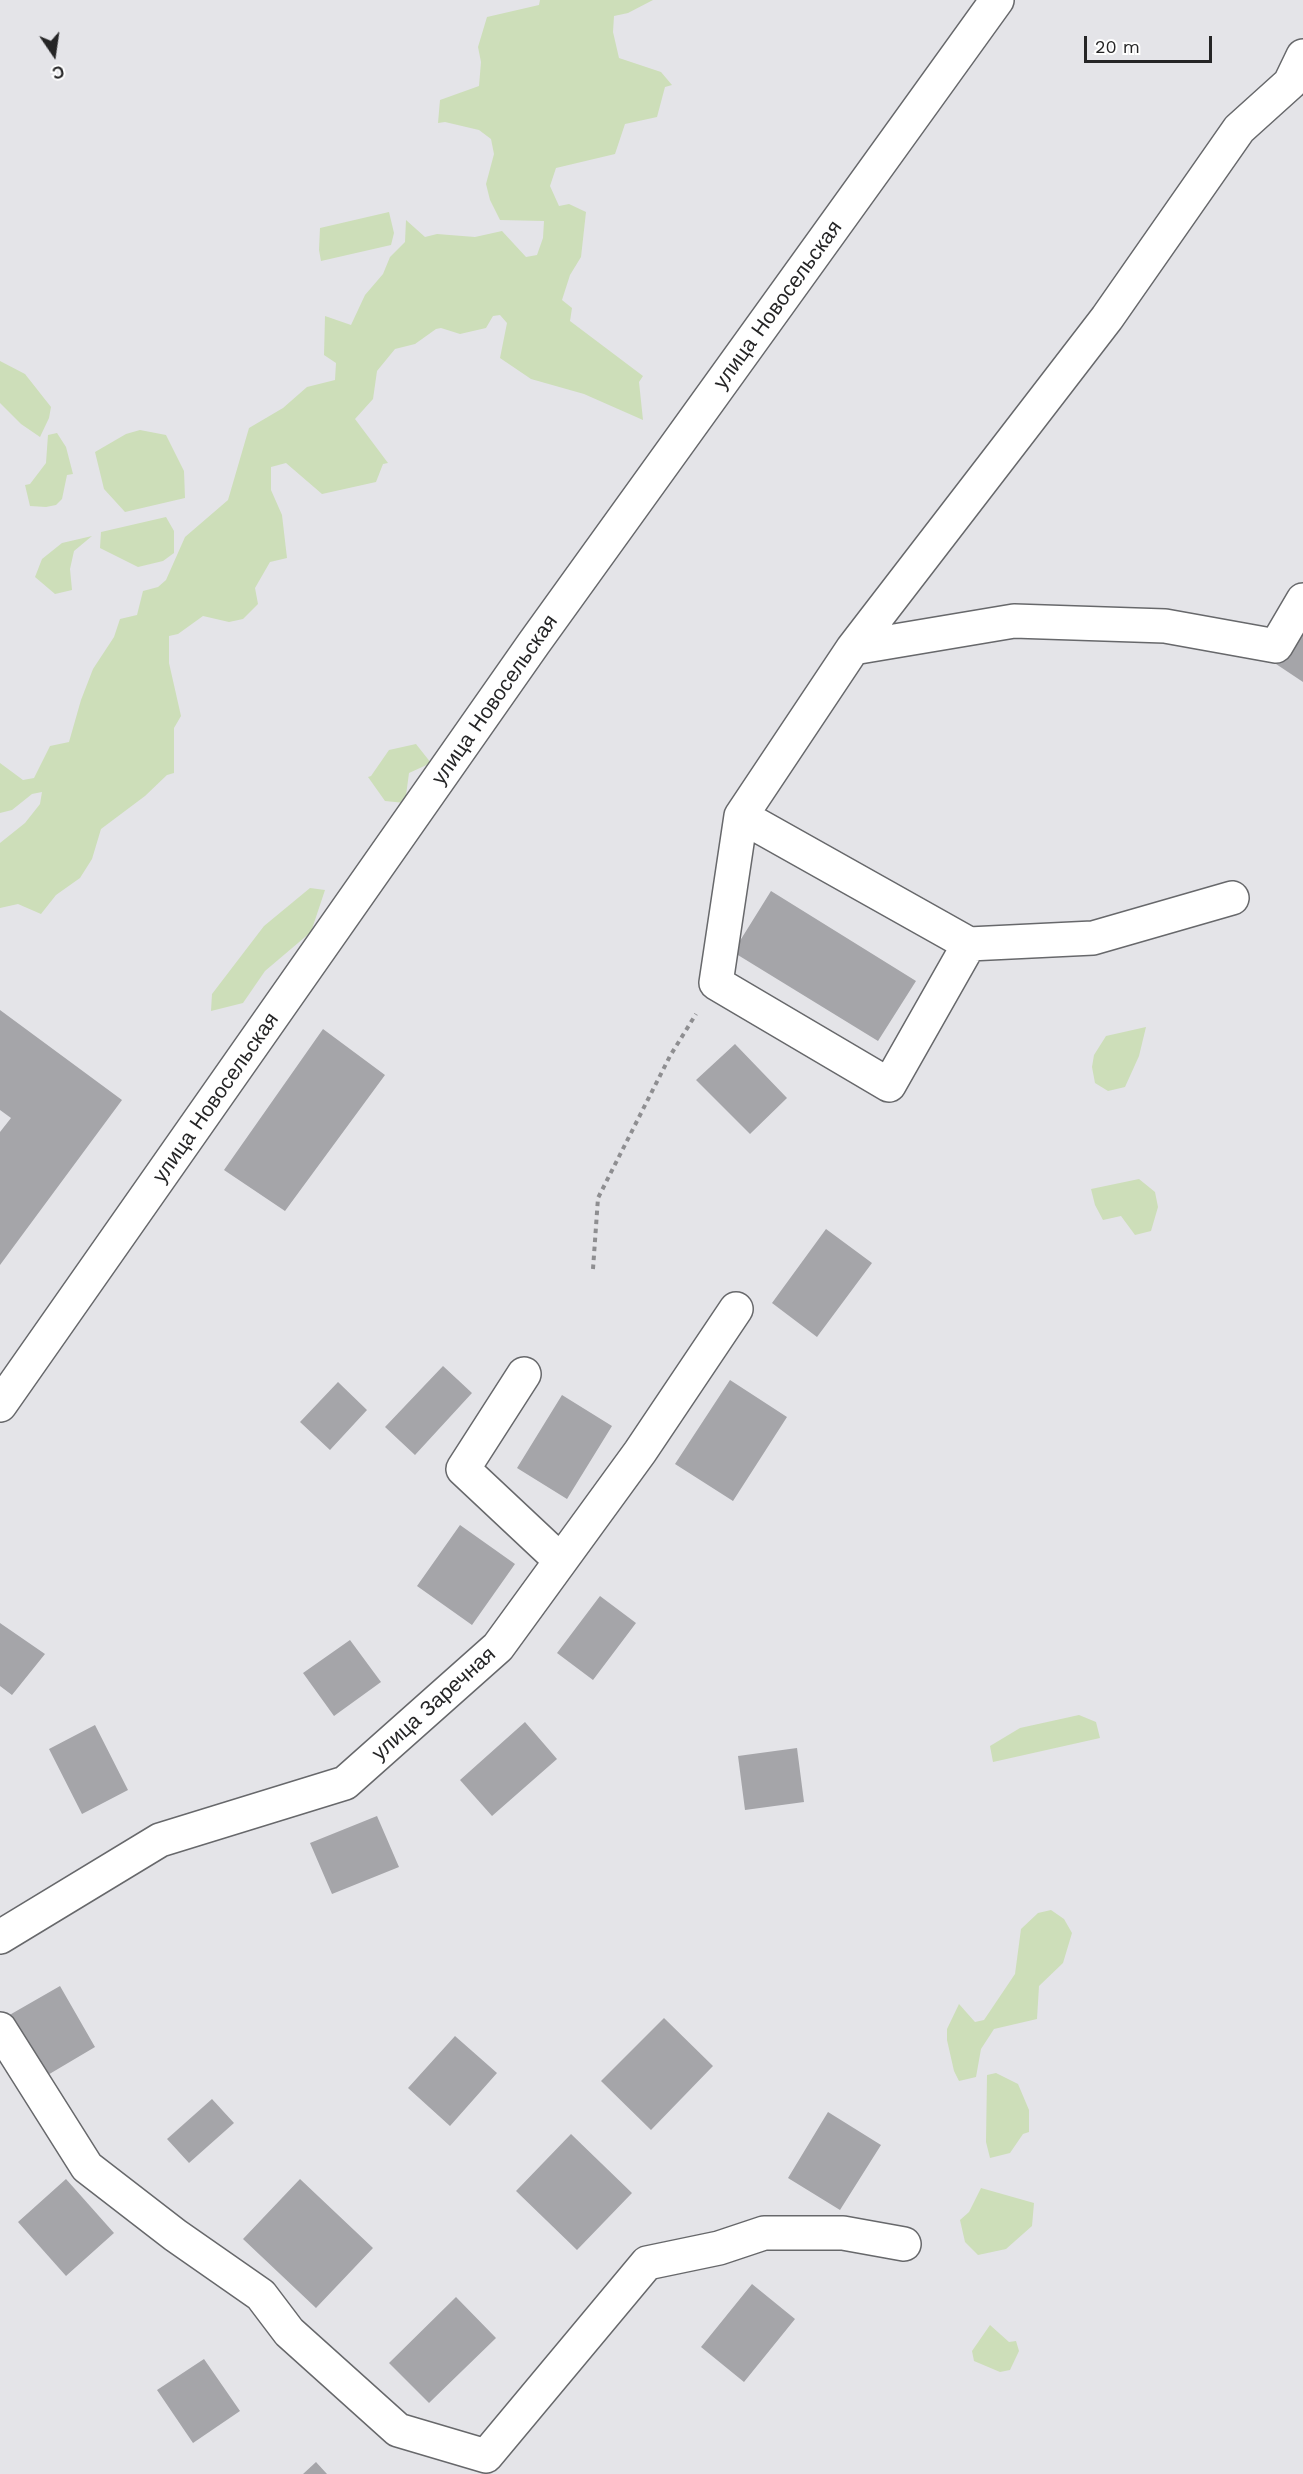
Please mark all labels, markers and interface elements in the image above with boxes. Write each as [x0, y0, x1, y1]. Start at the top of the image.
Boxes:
north arrow [24, 24, 84, 84]
scale bar [1087, 24, 1214, 62]
text: 20 m [1095, 36, 1140, 57]
text: С [50, 61, 66, 83]
street label: улица Новосельская [708, 216, 848, 394]
street label: улица Новосельская [427, 610, 563, 790]
street label: улица Новосельская [148, 1008, 284, 1188]
street label: улица Заречная [367, 1642, 501, 1766]

